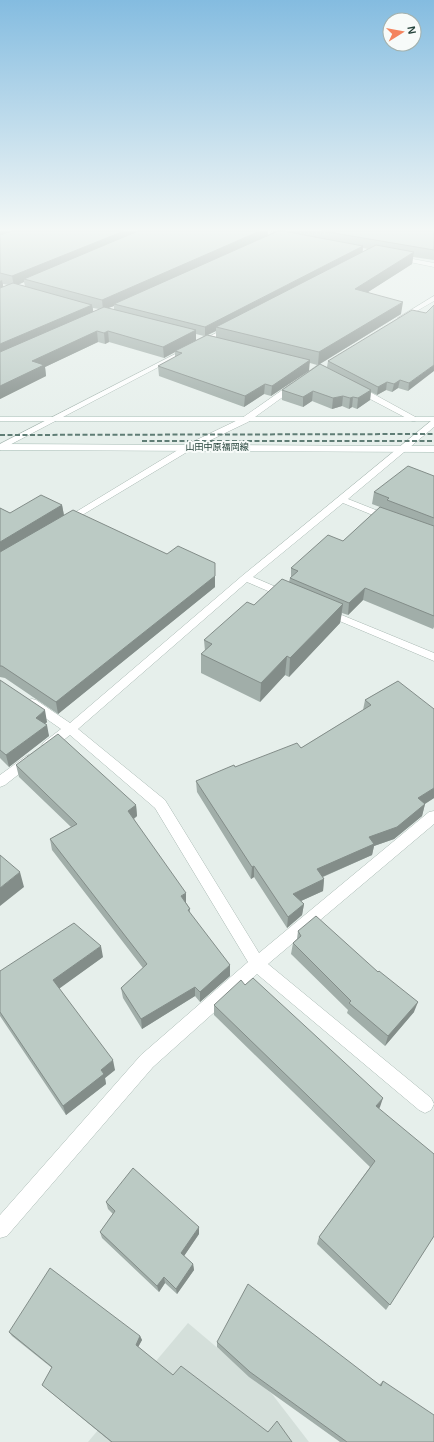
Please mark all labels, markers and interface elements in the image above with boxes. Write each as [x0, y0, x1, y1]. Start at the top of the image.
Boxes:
north arrow [382, 12, 422, 52]
text: N [405, 25, 418, 35]
street label: 山田中原福岡線 [185, 442, 249, 452]

